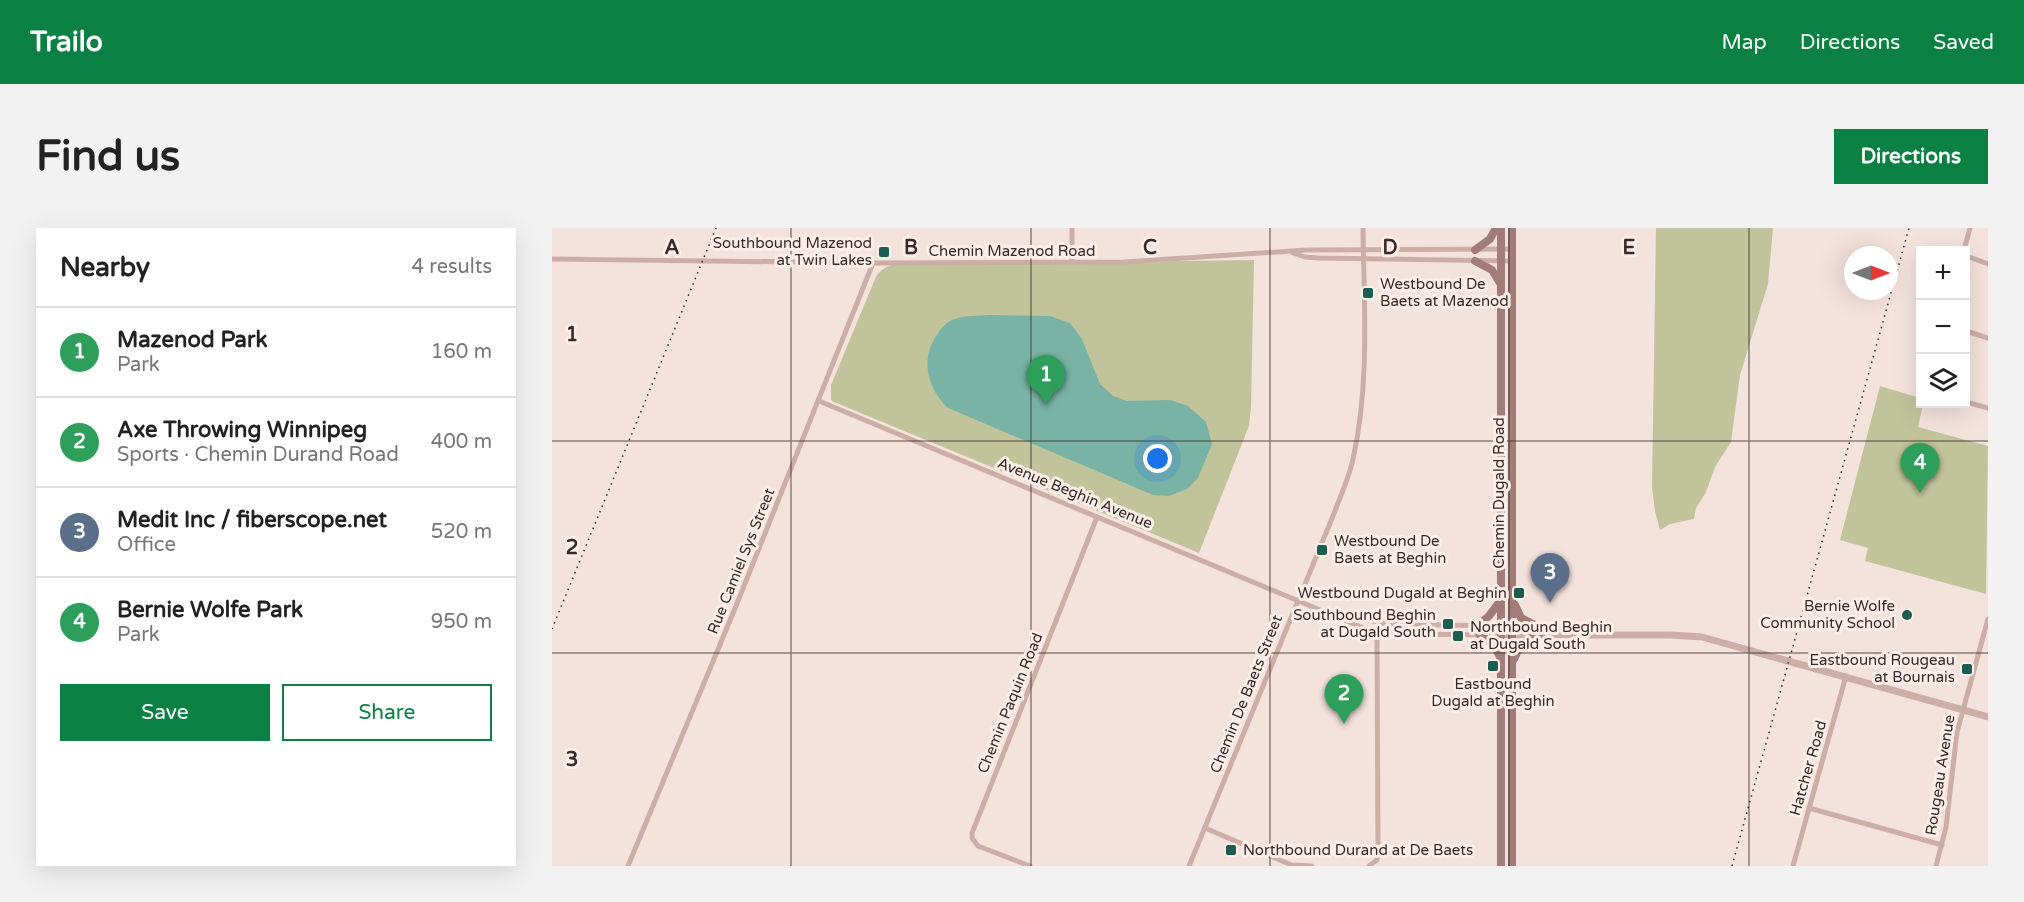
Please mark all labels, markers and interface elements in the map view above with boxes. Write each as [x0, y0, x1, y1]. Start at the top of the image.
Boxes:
text: Trailo [30, 25, 103, 59]
text: Map [1721, 30, 1767, 55]
text: Directions [1800, 30, 1900, 55]
text: Saved [1933, 30, 1994, 55]
button: Directions [1834, 129, 1988, 184]
text: Find us [36, 131, 180, 182]
place label: Southbound Mazenod at Twin Lakes [713, 234, 872, 269]
text: A [665, 236, 680, 260]
text: B [904, 236, 918, 260]
text: C [1143, 236, 1157, 260]
text: D [1382, 236, 1398, 260]
text: E [1623, 236, 1636, 260]
street label: Chemin Mazenod Road [929, 242, 1095, 260]
marker: Southbound Mazenod at Twin Lakes [877, 245, 891, 259]
north arrow [1844, 246, 1898, 300]
map controls [1916, 246, 1970, 408]
button: + [1916, 246, 1970, 300]
text: Nearby [60, 252, 150, 283]
text: 4 results [412, 255, 492, 279]
place label: Westbound De Baets at Mazenod [1380, 275, 1509, 310]
marker: Westbound De Baets at Mazenod [1361, 286, 1375, 300]
button: − [1916, 300, 1970, 354]
text: 1 [566, 323, 578, 347]
text: Mazenod Park [117, 327, 267, 353]
text: 1 [73, 340, 86, 364]
text: 160 m [431, 340, 492, 364]
text: Park [117, 353, 160, 377]
button: layers [1916, 354, 1970, 408]
pin: 1 [1026, 356, 1066, 405]
text: Axe Throwing Winnipeg [117, 417, 367, 443]
street label: Chemin Dugald Road [1490, 417, 1508, 569]
text: 2 [73, 430, 86, 454]
text: 400 m [431, 430, 492, 454]
text: Sports · Chemin Durand Road [117, 443, 399, 467]
your location [1143, 444, 1172, 473]
pin: 4 [1900, 444, 1940, 493]
street label: Avenue Beghin Avenue [995, 454, 1155, 532]
street label: Rue Camiel Sys Street [704, 485, 779, 636]
text: Medit Inc / fiberscope.net [117, 507, 387, 533]
text: 3 [73, 520, 86, 544]
text: 520 m [431, 520, 492, 544]
place label: Westbound De Baets at Beghin [1334, 532, 1446, 567]
text: Office [117, 533, 176, 557]
text: 2 [566, 536, 578, 560]
marker: Westbound De Baets at Beghin [1315, 543, 1329, 557]
pin: 3 [1530, 554, 1570, 603]
place label: Westbound Dugald at Beghin [1297, 584, 1507, 602]
marker: Westbound Dugald at Beghin [1512, 586, 1526, 600]
text: Bernie Wolfe Park [117, 597, 303, 623]
place label: Bernie Wolfe Community School [1760, 597, 1895, 632]
place label: Southbound Beghin at Dugald South [1293, 606, 1436, 641]
marker: Bernie Wolfe Community School [1900, 608, 1914, 622]
text: 4 [73, 610, 86, 634]
text: 950 m [431, 610, 492, 634]
street label: Chemin De Baets Street [1206, 612, 1286, 776]
marker: Southbound Beghin at Dugald South [1441, 617, 1455, 631]
place label: Northbound Beghin at Dugald South [1470, 618, 1612, 653]
text: Park [117, 623, 160, 647]
marker: Northbound Beghin at Dugald South [1451, 629, 1465, 643]
street label: Chemin Paquin Road [974, 630, 1046, 776]
place label: Eastbound Rougeau at Bournais [1810, 651, 1955, 686]
marker: Eastbound Dugald at Beghin [1486, 659, 1500, 673]
marker: Eastbound Rougeau at Bournais [1960, 662, 1974, 676]
pin: 2 [1324, 674, 1364, 724]
place label: Eastbound Dugald at Beghin [1431, 675, 1555, 710]
button: Save [60, 684, 270, 741]
button: Share [282, 684, 492, 741]
street label: Rougeau Avenue [1922, 713, 1958, 837]
street label: Hatcher Road [1786, 718, 1830, 818]
text: 3 [566, 748, 578, 772]
place label: Northbound Durand at De Baets [1243, 841, 1473, 859]
marker: Northbound Durand at De Baets [1224, 843, 1238, 857]

